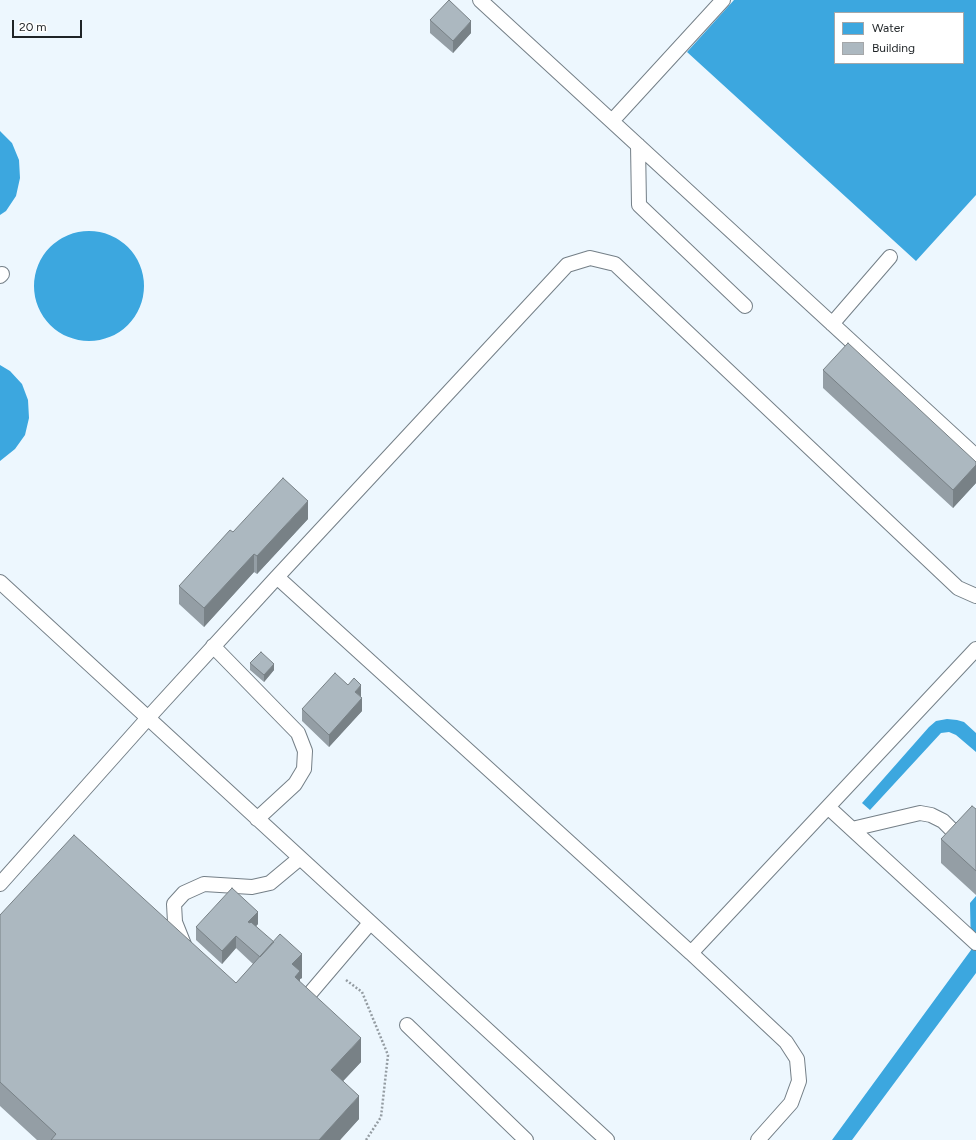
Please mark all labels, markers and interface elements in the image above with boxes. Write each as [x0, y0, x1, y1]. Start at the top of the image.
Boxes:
scale bar [14, 12, 84, 38]
legend [834, 12, 964, 64]
text: 20 m [19, 20, 47, 34]
text: Water [872, 21, 904, 35]
text: Building [872, 41, 915, 55]

